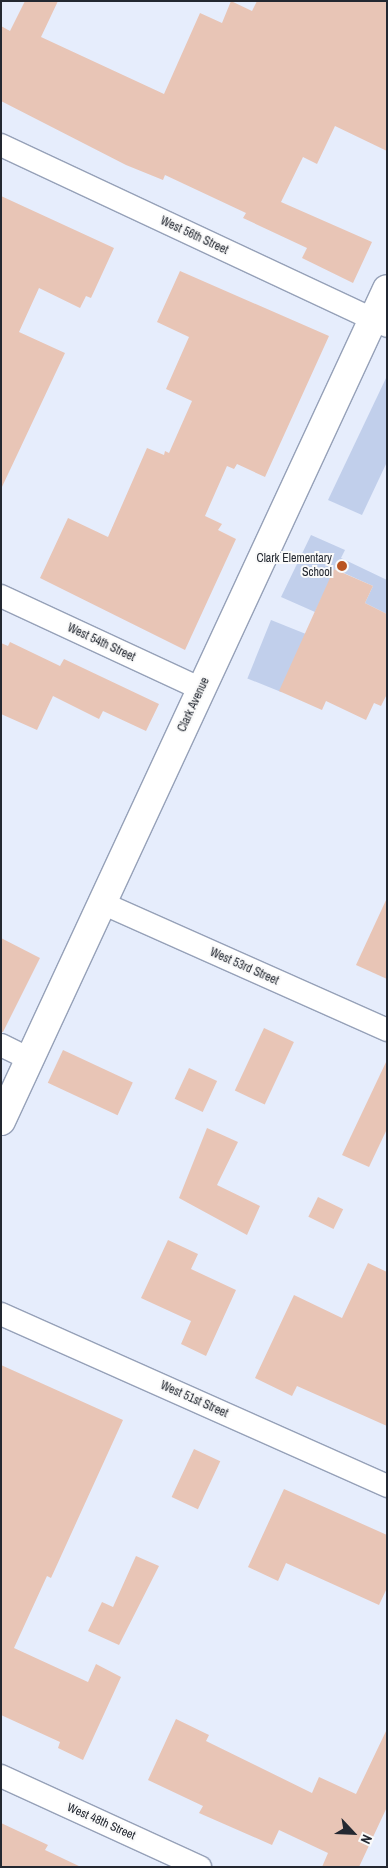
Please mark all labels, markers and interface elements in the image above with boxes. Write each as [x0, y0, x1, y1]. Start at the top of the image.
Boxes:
street label: West 56th Street [158, 214, 230, 258]
place label: Clark Elementary School [257, 552, 332, 580]
marker: Clark Elementary School [336, 560, 348, 572]
street label: West 54th Street [65, 621, 137, 665]
street label: Clark Avenue [175, 675, 213, 735]
street label: West 53rd Street [207, 945, 281, 989]
street label: West 51st Street [158, 1379, 230, 1421]
street label: West 48th Street [65, 1801, 137, 1843]
north arrow [328, 1808, 378, 1858]
text: N [357, 1832, 377, 1847]

